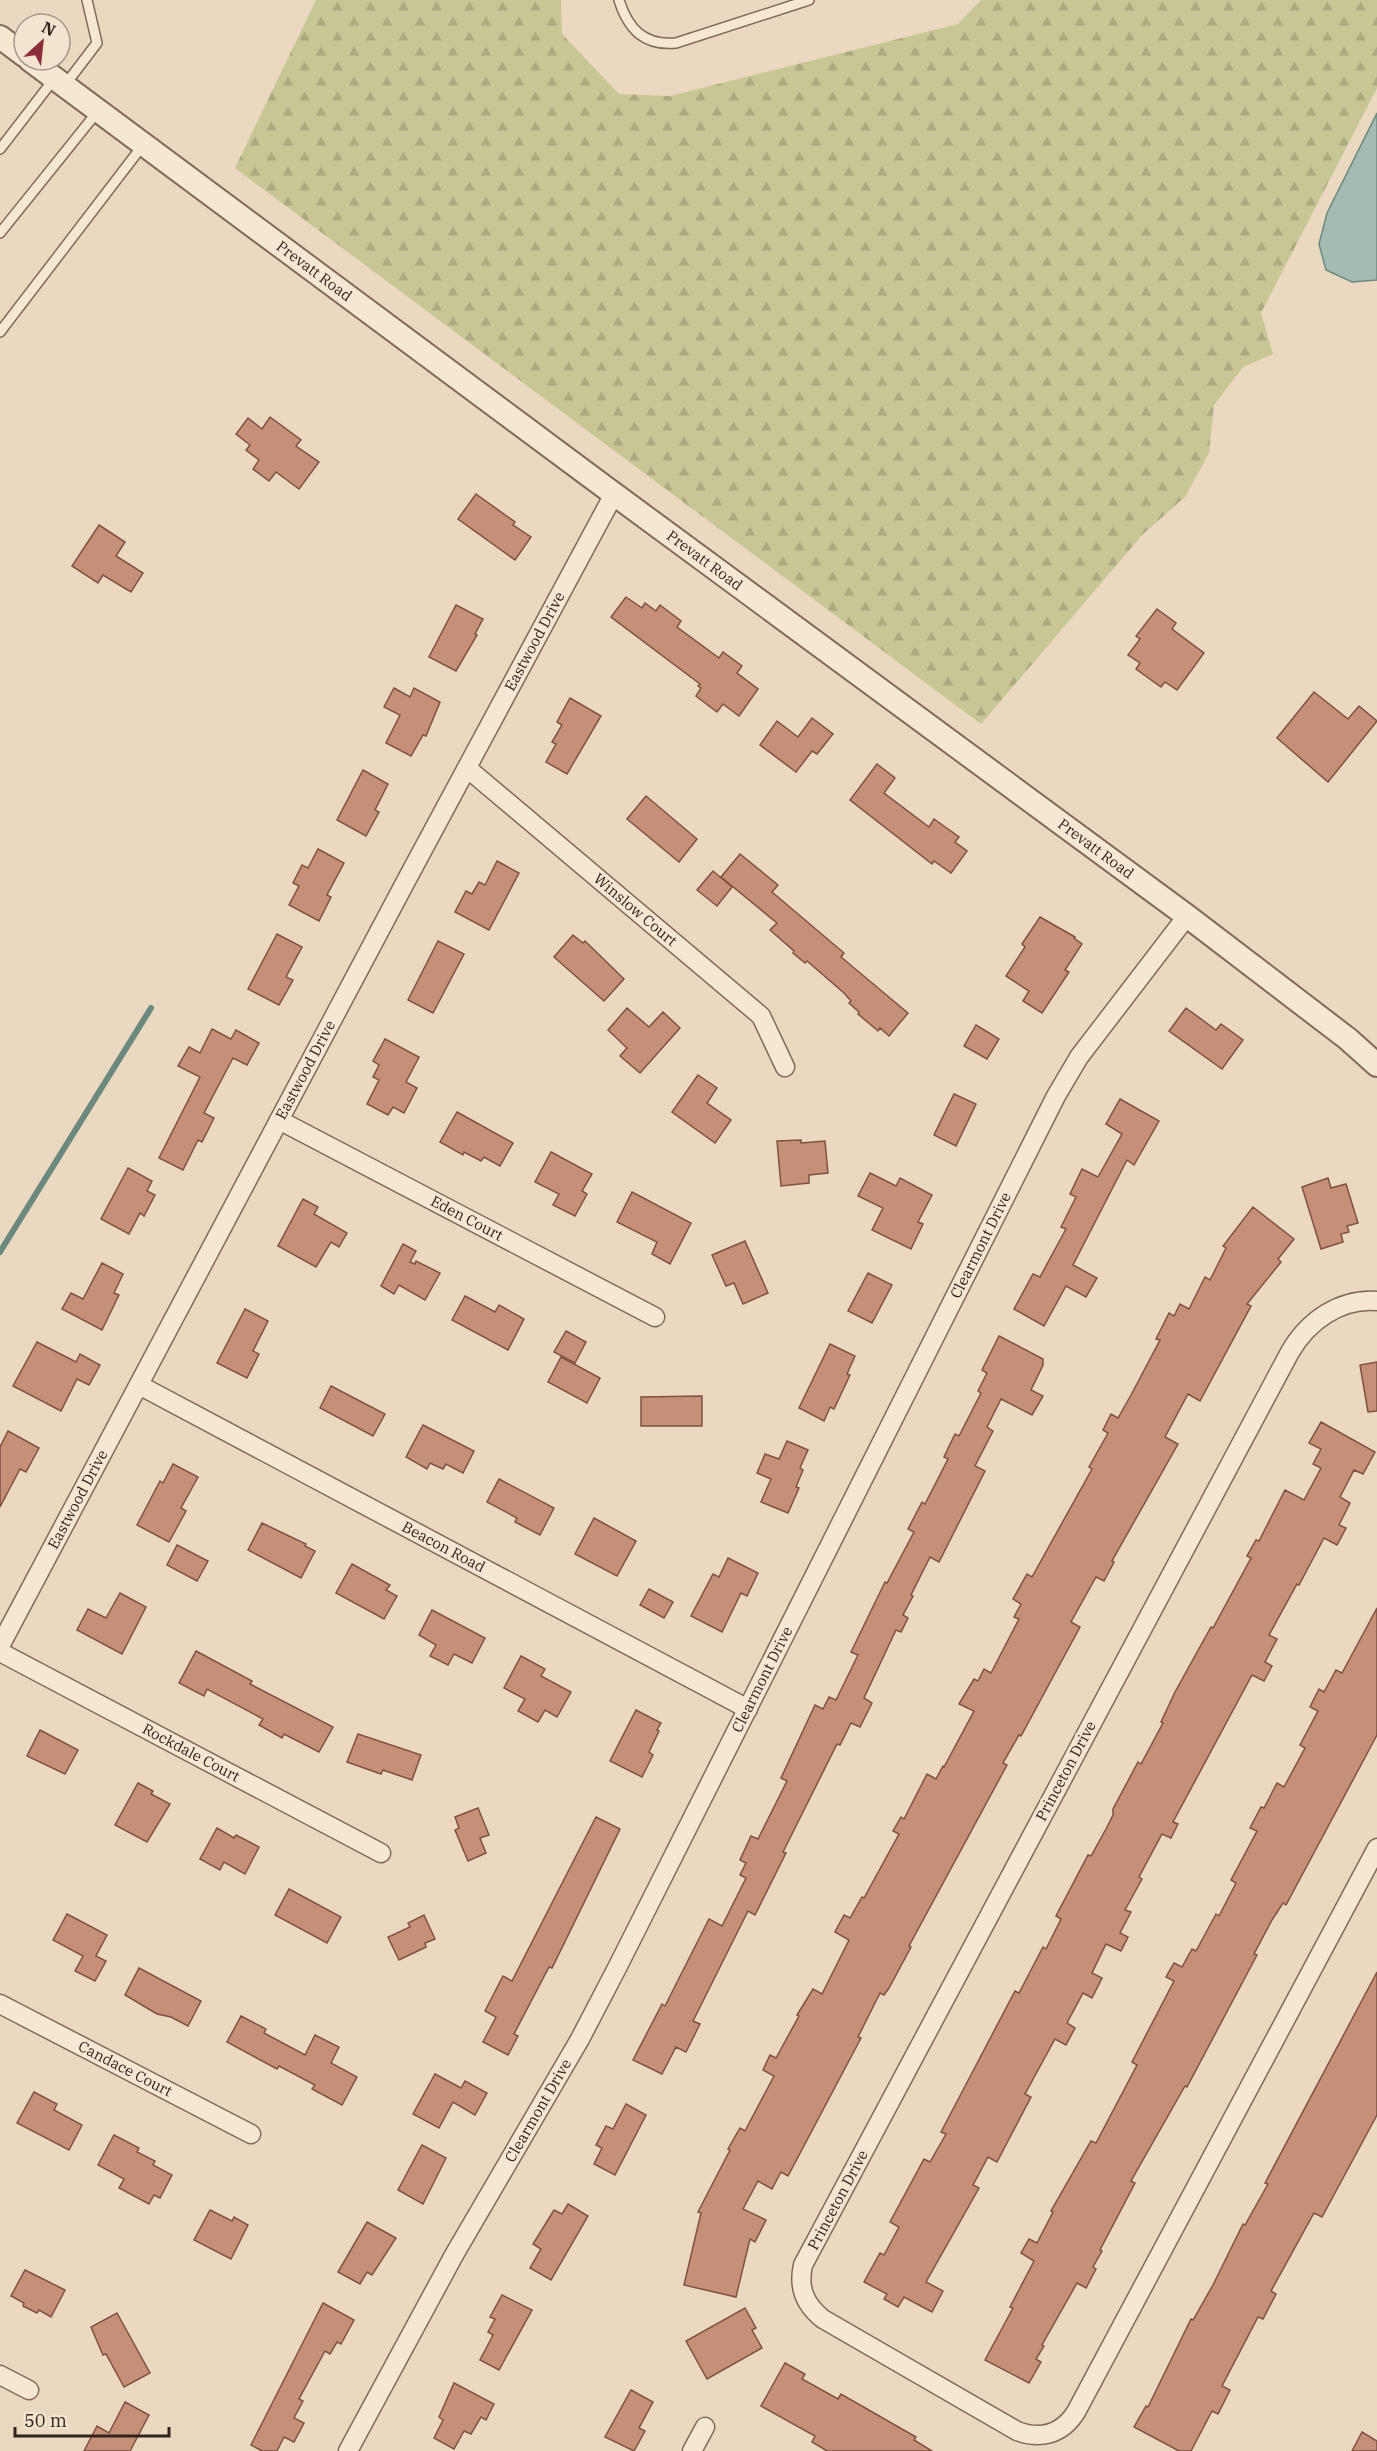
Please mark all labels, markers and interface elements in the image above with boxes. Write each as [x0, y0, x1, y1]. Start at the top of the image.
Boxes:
north arrow [12, 12, 72, 72]
text: N [39, 17, 59, 40]
street label: Prevatt Road [273, 236, 356, 305]
street label: Prevatt Road [663, 526, 746, 594]
street label: Eastwood Drive [500, 588, 569, 694]
street label: Prevatt Road [1054, 814, 1138, 883]
street label: Winslow Court [590, 869, 681, 950]
street label: Eastwood Drive [271, 1017, 339, 1123]
street label: Clearmont Drive [946, 1189, 1015, 1301]
street label: Eden Court [428, 1191, 506, 1245]
street label: Eastwood Drive [43, 1446, 111, 1552]
street label: Beacon Road [399, 1517, 489, 1576]
street label: Clearmont Drive [727, 1623, 796, 1735]
street label: Princeton Drive [1031, 1718, 1100, 1824]
street label: Rockdale Court [139, 1719, 243, 1786]
street label: Candace Court [75, 2036, 176, 2101]
street label: Clearmont Drive [500, 2055, 575, 2165]
street label: Princeton Drive [803, 2147, 872, 2253]
scale bar [15, 2400, 170, 2438]
text: 50 m [24, 2409, 67, 2432]

